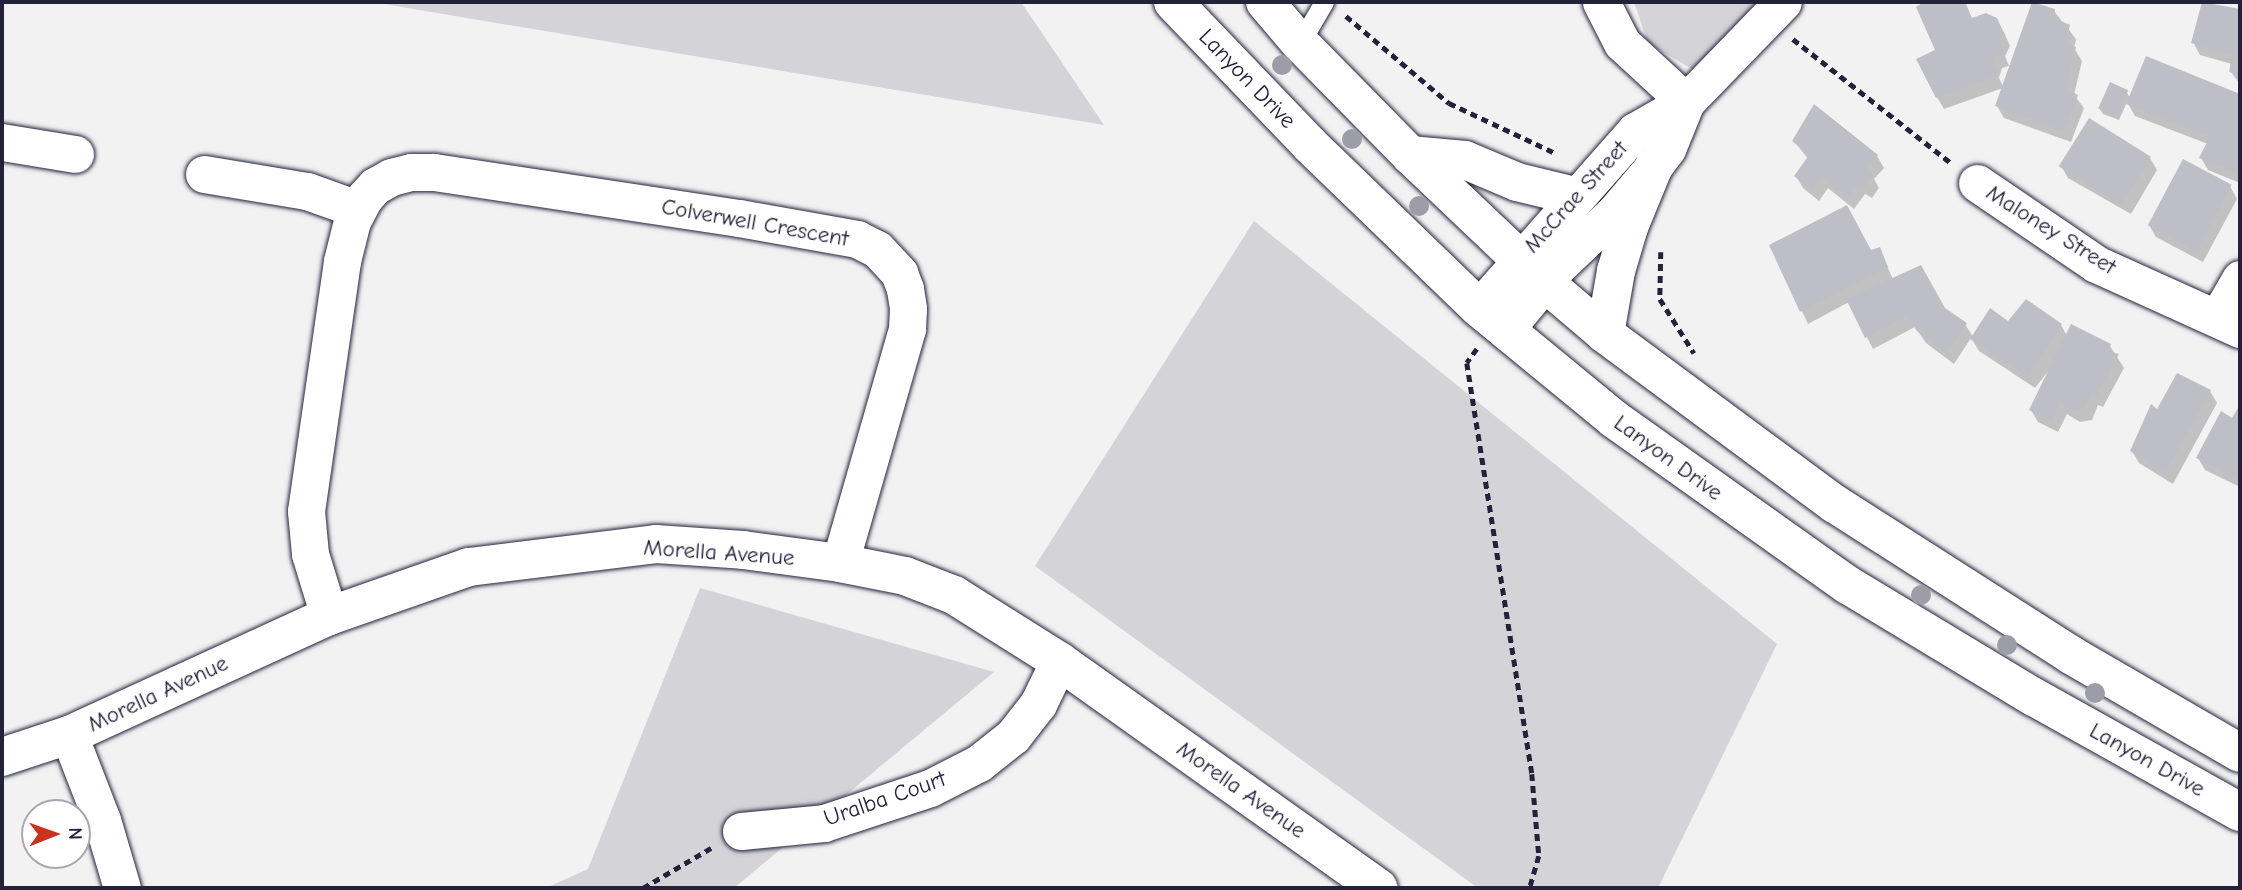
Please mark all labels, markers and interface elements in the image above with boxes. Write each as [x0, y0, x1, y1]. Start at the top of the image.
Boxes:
street label: Lanyon Drive [1193, 23, 1301, 135]
street label: McCrae Street [1518, 135, 1634, 259]
street label: Maloney Street [1981, 179, 2121, 281]
street label: Colverwell Crescent [659, 193, 851, 253]
street label: Lanyon Drive [1608, 409, 1728, 507]
street label: Morella Avenue [643, 534, 795, 572]
street label: Morella Avenue [84, 650, 232, 738]
street label: Lanyon Drive [2084, 717, 2210, 803]
street label: Morella Avenue [1171, 735, 1311, 845]
street label: Uralba Court [820, 765, 950, 833]
north arrow [21, 799, 91, 869]
text: N [64, 827, 86, 840]

